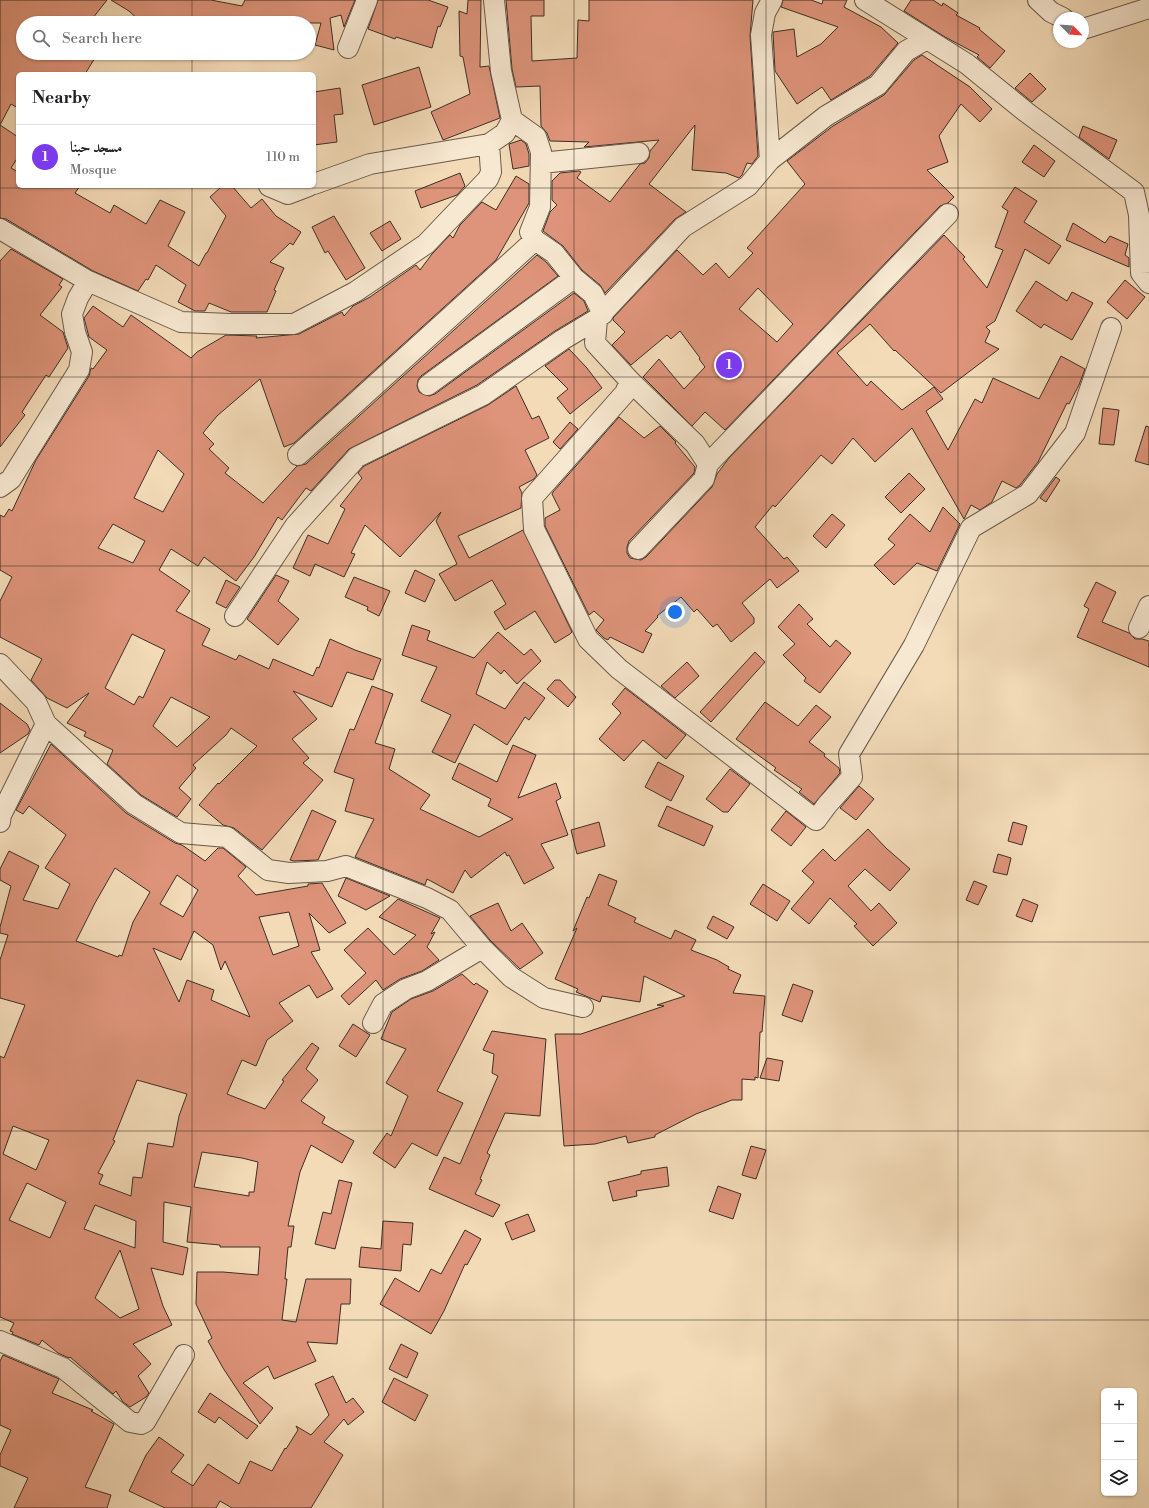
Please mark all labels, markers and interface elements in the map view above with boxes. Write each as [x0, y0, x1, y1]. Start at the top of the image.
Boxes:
north arrow [1053, 12, 1089, 48]
search box [16, 16, 316, 60]
icon: search [30, 27, 52, 49]
text: Search here [62, 29, 142, 48]
text: Nearby [32, 87, 91, 109]
text: مسجد حبنا [70, 138, 122, 157]
text: 1 [42, 149, 48, 165]
text: 110 m [266, 149, 300, 165]
text: Mosque [70, 162, 117, 178]
pin: 1 [716, 350, 742, 380]
your location [665, 602, 685, 622]
map controls [1101, 1388, 1137, 1496]
button: + [1101, 1388, 1137, 1424]
button: − [1101, 1424, 1137, 1460]
button: layers [1101, 1460, 1137, 1496]

